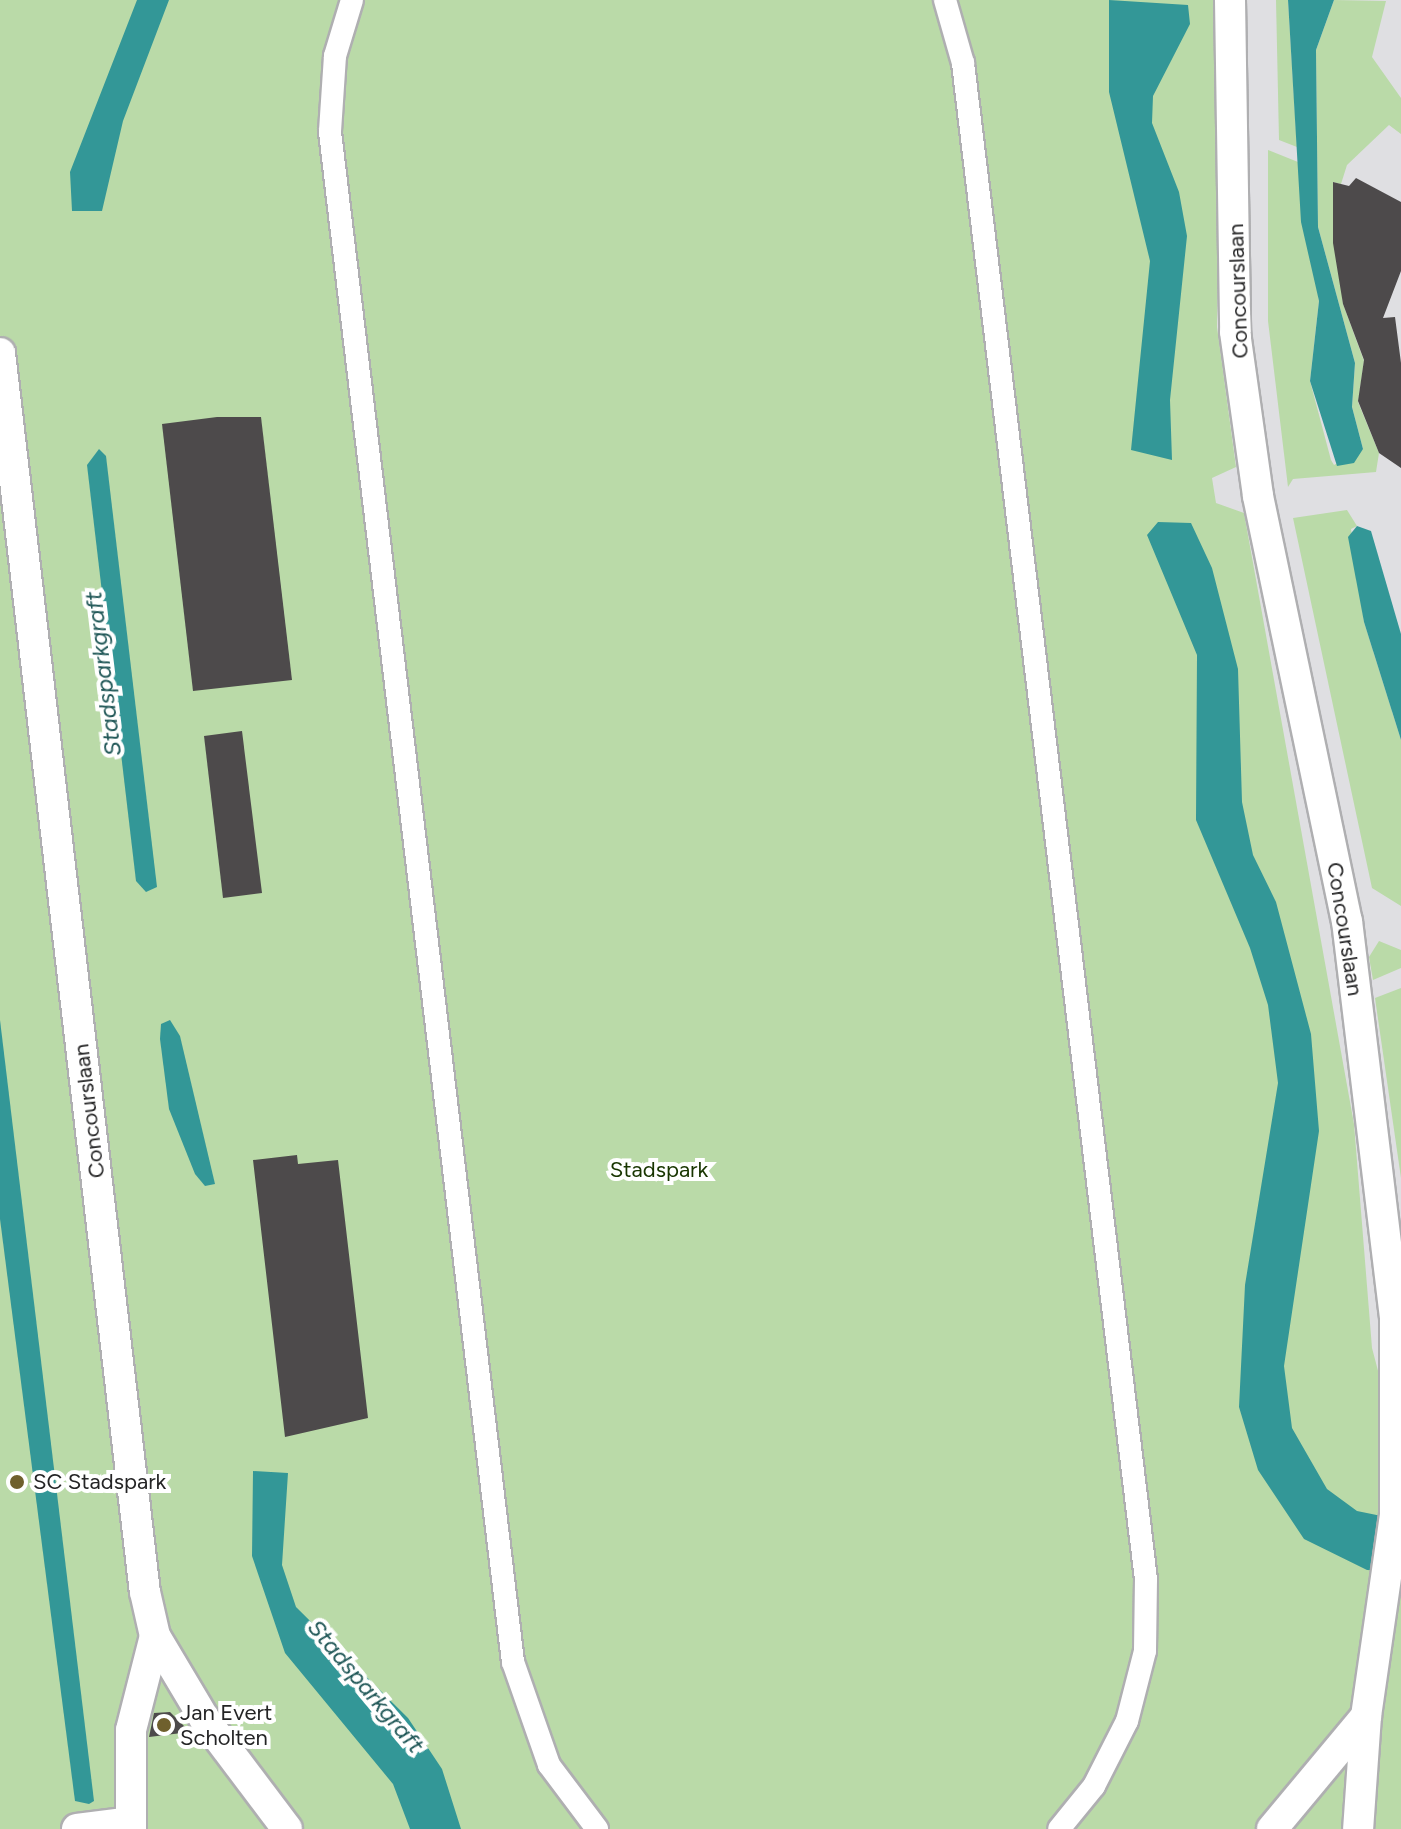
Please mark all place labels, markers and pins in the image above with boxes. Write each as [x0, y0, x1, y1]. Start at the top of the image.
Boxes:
place label: SC Stadspark [33, 1469, 166, 1495]
marker: SC Stadspark [8, 1473, 26, 1491]
place label: Jan Evert Scholten [180, 1699, 272, 1750]
marker: Jan Evert Scholten [155, 1716, 173, 1734]

